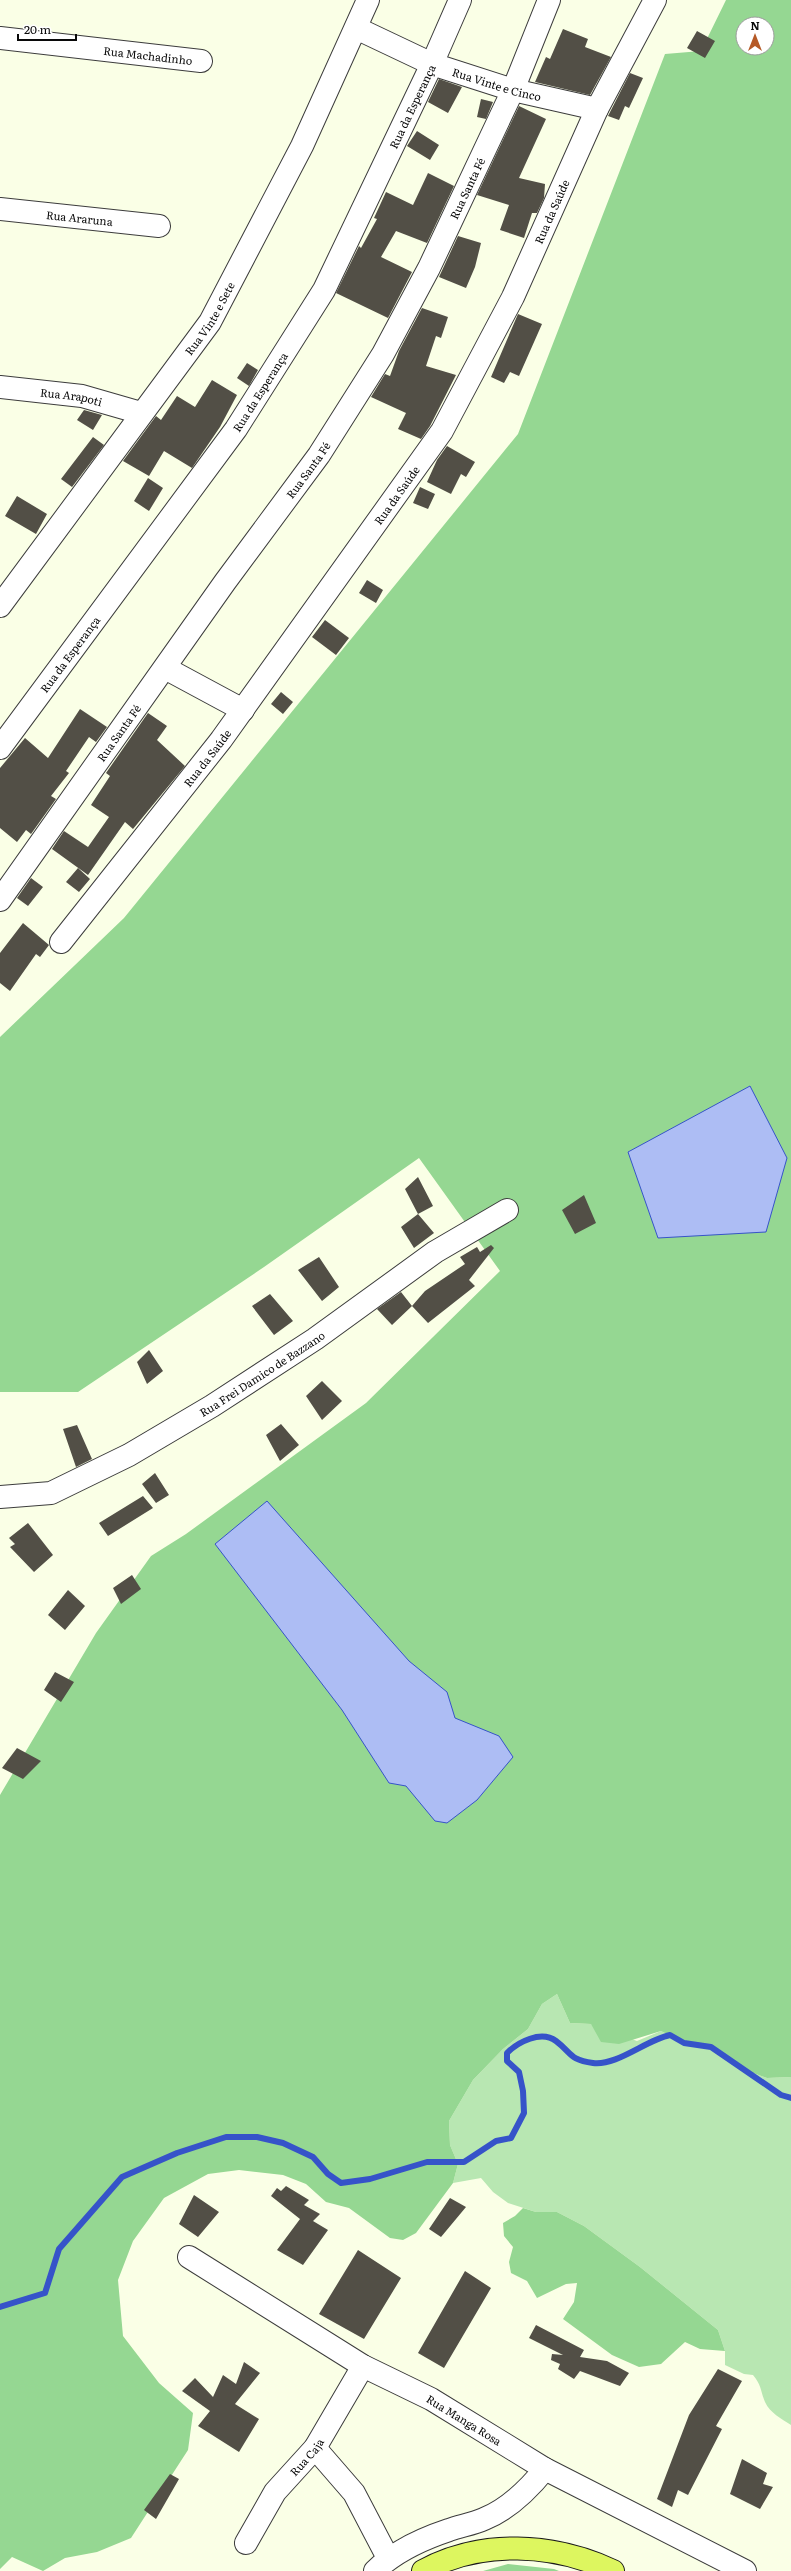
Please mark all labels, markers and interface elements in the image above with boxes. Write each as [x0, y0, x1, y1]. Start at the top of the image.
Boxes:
scale bar [18, 16, 76, 42]
north arrow [735, 16, 775, 56]
text: N [750, 17, 760, 33]
text: 20 m [24, 20, 51, 38]
street label: Rua Machadinho [103, 42, 193, 68]
street label: Rua da Esperança [385, 61, 439, 151]
street label: Rua Vinte e Cinco [450, 63, 543, 104]
street label: Rua Santa Fé [445, 154, 488, 222]
street label: Rua da Saúde [530, 176, 573, 246]
street label: Rua Araruna [45, 206, 114, 229]
street label: Rua Vinte e Sete [180, 278, 238, 358]
street label: Rua da Esperança [228, 349, 291, 435]
street label: Rua Arapoti [40, 383, 105, 410]
street label: Rua Santa Fé [282, 438, 334, 501]
street label: Rua da Saúde [370, 462, 423, 528]
street label: Rua da Esperança [36, 612, 103, 696]
street label: Rua Santa Fé [93, 701, 144, 764]
street label: Rua da Saúde [179, 726, 235, 790]
street label: Rua Frei Damico de Bazzano [196, 1327, 328, 1420]
street label: Rua Manga Rosa [424, 2390, 505, 2449]
street label: Rua Caja [286, 2435, 327, 2479]

